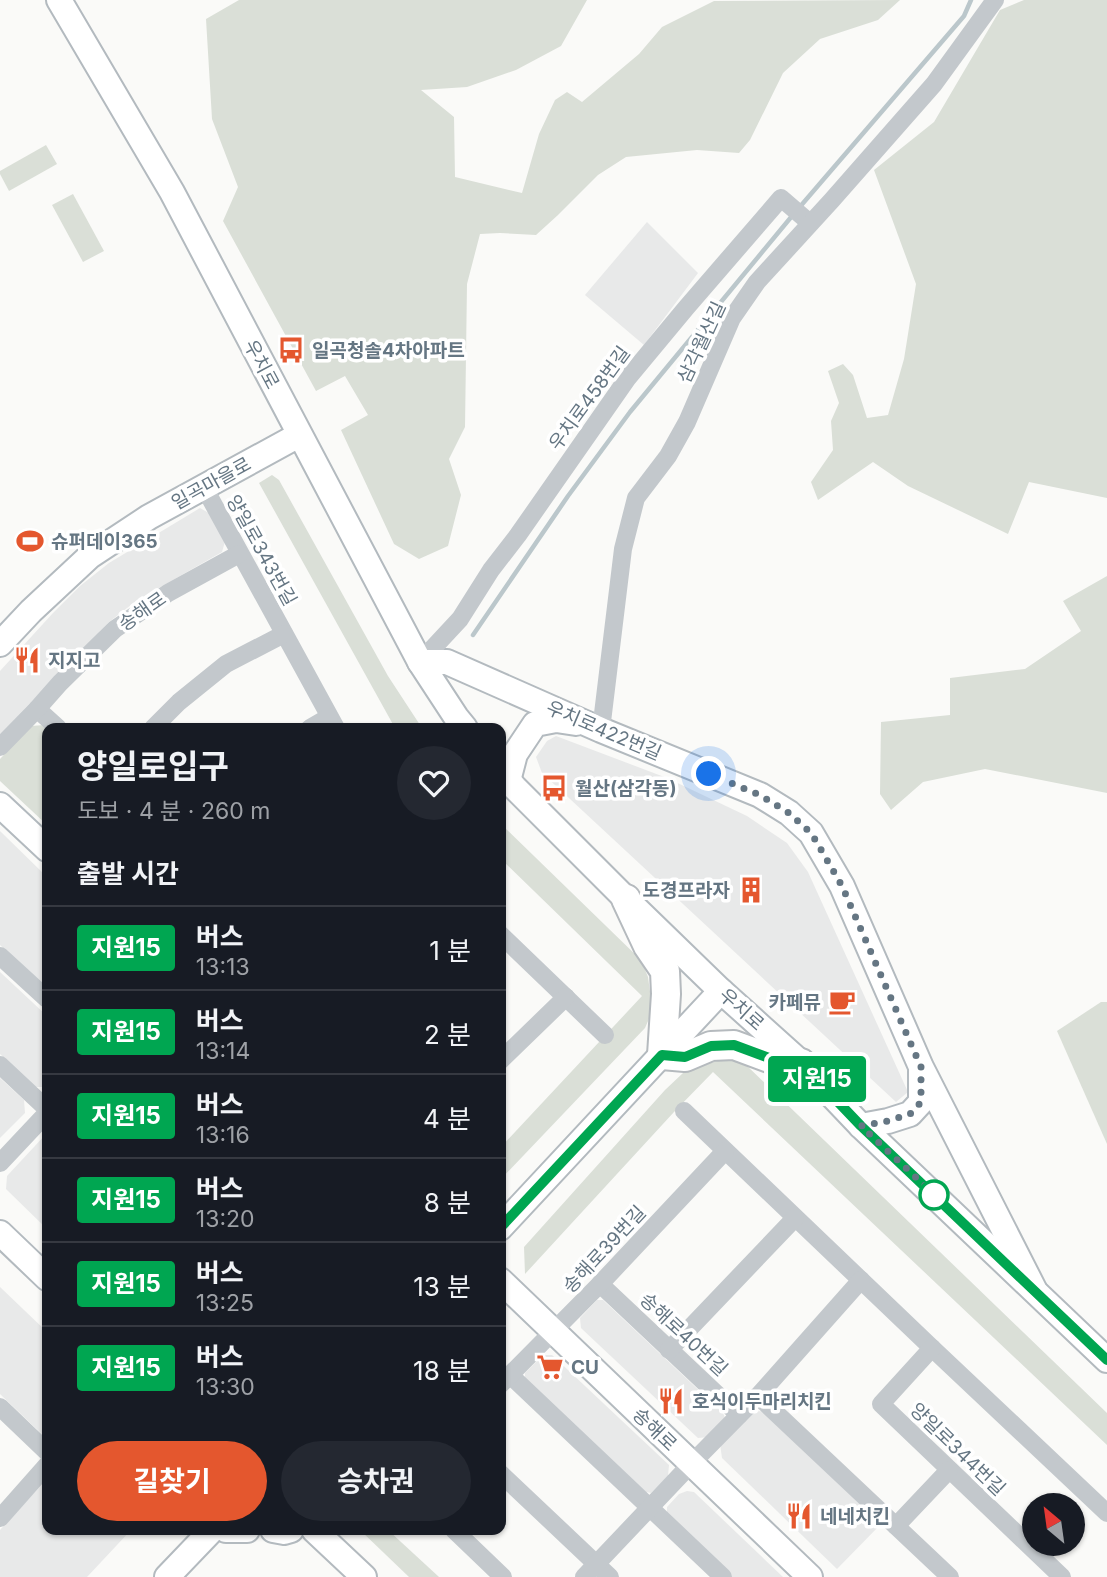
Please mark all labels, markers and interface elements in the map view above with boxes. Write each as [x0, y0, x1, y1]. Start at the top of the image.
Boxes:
street label: 삼각월산길 [673, 298, 730, 387]
bus stop icon: 일곡청솔4차아파트 [276, 335, 306, 365]
street label: 우치로 [239, 336, 284, 393]
place label: 일곡청솔4차아파트 [312, 339, 465, 362]
street label: 우치로458번길 [544, 342, 635, 455]
street label: 일곡마을로 [167, 452, 255, 515]
street label: 양일로343번길 [222, 491, 301, 610]
sports icon: 슈퍼데이365 [15, 526, 45, 556]
place label: 슈퍼데이365 [51, 530, 158, 553]
street label: 송해로 [114, 587, 170, 636]
restaurant icon: 지지고 [12, 645, 42, 675]
place label: 지지고 [48, 649, 100, 672]
street label: 우치로422번길 [543, 696, 665, 765]
text: 양일로입구 [77, 746, 229, 786]
button: heart [397, 746, 471, 820]
your location [691, 756, 726, 791]
bus stop icon: 월산(삼각동) [539, 773, 569, 803]
place label: 월산(삼각동) [575, 777, 677, 800]
text: 도보 · 4 분 · 260 m [77, 797, 270, 825]
text: 출발 시간 [77, 858, 179, 889]
building icon: 도경프라자 [736, 875, 766, 905]
place label: 도경프라자 [643, 879, 731, 902]
text: 버스 [196, 921, 244, 952]
text: 지원15 [91, 933, 161, 962]
text: 1 분 [429, 935, 471, 966]
text: 13:13 [196, 953, 250, 981]
street label: 우치로 [714, 983, 769, 1035]
cafe icon: 카페뮤 [827, 987, 857, 1017]
place label: 카페뮤 [769, 991, 821, 1014]
text: 버스 [196, 1005, 244, 1036]
text: 지원15 [91, 1017, 161, 1046]
text: 2 분 [424, 1019, 471, 1050]
text: 13:14 [196, 1037, 250, 1065]
line badge: 지원15 [768, 1056, 866, 1102]
text: 지원15 [782, 1064, 852, 1093]
text: 버스 [196, 1089, 244, 1120]
text: 지원15 [91, 1101, 161, 1130]
text: 4 분 [423, 1103, 471, 1134]
text: 13:16 [196, 1121, 250, 1149]
text: 버스 [196, 1173, 244, 1204]
unlabelled marker [919, 1180, 949, 1210]
text: 지원15 [91, 1185, 161, 1214]
text: 8 분 [424, 1187, 471, 1218]
street label: 송해로39번길 [558, 1201, 651, 1298]
text: 13:20 [196, 1205, 255, 1233]
text: 버스 [196, 1257, 244, 1288]
text: 지원15 [91, 1269, 161, 1298]
text: 13 분 [413, 1271, 471, 1302]
street label: 송해로40번길 [635, 1288, 732, 1381]
text: 13:25 [196, 1289, 254, 1317]
text: 버스 [196, 1341, 244, 1372]
supermarket icon: CU [535, 1352, 565, 1382]
text: 지원15 [91, 1353, 161, 1382]
text: 18 분 [413, 1355, 471, 1386]
place label: CU [571, 1356, 599, 1379]
text: 13:30 [196, 1373, 255, 1401]
restaurant icon: 호식이두마리치킨 [656, 1386, 686, 1416]
place label: 호식이두마리치킨 [692, 1390, 832, 1413]
street label: 양일로344번길 [905, 1398, 1010, 1501]
street label: 송해로 [628, 1403, 682, 1456]
button: 길찾기 [77, 1441, 267, 1521]
button: 승차권 [281, 1441, 471, 1521]
north arrow [1022, 1493, 1085, 1556]
map controls [1022, 1493, 1085, 1556]
restaurant icon: 네네치킨 [784, 1501, 814, 1531]
place label: 네네치킨 [820, 1505, 890, 1528]

